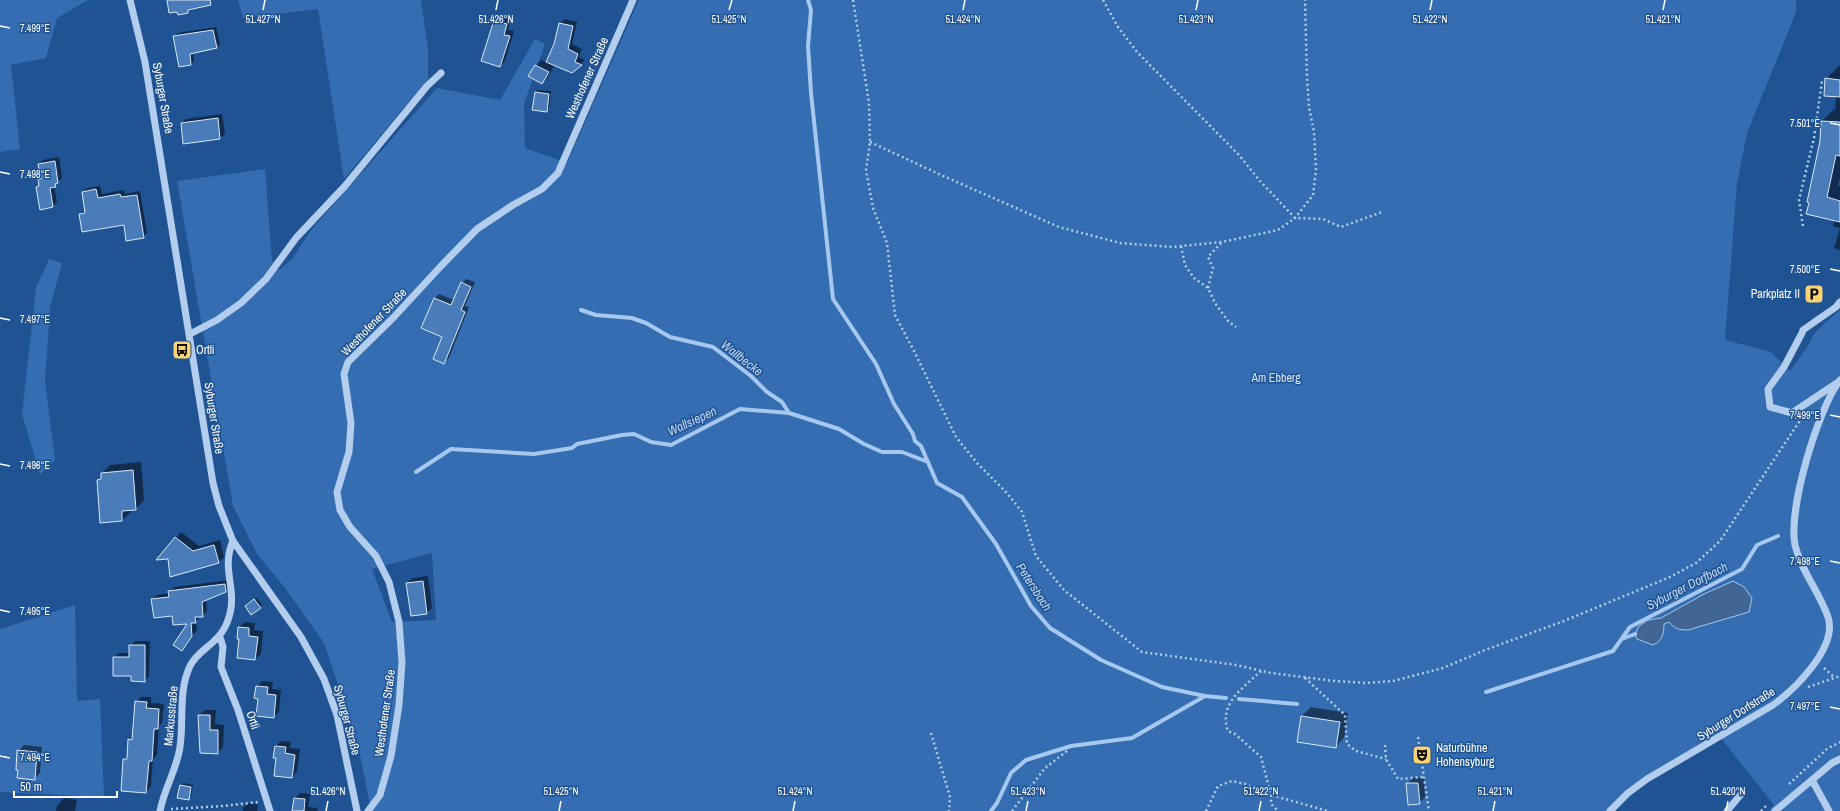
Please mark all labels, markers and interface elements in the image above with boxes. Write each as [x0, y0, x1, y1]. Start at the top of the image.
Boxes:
text: 51.427°N [246, 13, 281, 26]
text: 51.426°N [479, 13, 514, 26]
text: 51.425°N [712, 13, 747, 26]
text: 51.424°N [946, 13, 981, 26]
text: 51.423°N [1179, 13, 1214, 26]
text: 51.422°N [1413, 13, 1448, 26]
text: 51.421°N [1646, 13, 1681, 26]
text: 7.499°E [20, 22, 50, 35]
street label: Westhofener Straße [562, 35, 612, 121]
street label: Syburger Straße [149, 61, 177, 135]
text: 7.501°E [1790, 117, 1820, 130]
text: 7.498°E [20, 168, 50, 181]
text: 7.500°E [1790, 263, 1820, 276]
parking icon: Parkplatz II [1803, 283, 1825, 305]
street label: Westhofener Straße [338, 285, 410, 359]
place label: Parkplatz II [1751, 286, 1800, 302]
text: 7.497°E [20, 313, 50, 326]
water label: Wallbecke [717, 336, 767, 380]
bus stop icon: Ortli [171, 339, 193, 361]
place label: Ortli [196, 342, 215, 358]
park label: Am Ebberg [1250, 370, 1301, 386]
street label: Syburger Straße [200, 381, 228, 455]
water label: Wallsiepen [665, 402, 719, 440]
text: 7.499°E [1790, 409, 1820, 422]
text: 7.496°E [20, 459, 50, 472]
text: 7.498°E [1790, 555, 1820, 568]
water label: Syburger Dorfbach [1643, 558, 1731, 614]
water label: Petersbach [1012, 560, 1056, 614]
text: 7.495°E [20, 605, 50, 618]
street label: Westhofener Straße [371, 668, 399, 758]
street label: Syburger Straße [330, 683, 364, 757]
street label: Syburger Dorfstraße [1694, 684, 1778, 744]
street label: Markusstraße [160, 685, 182, 747]
text: 7.497°E [1790, 700, 1820, 713]
street label: Ortli [243, 709, 263, 731]
place label: Naturbühne Hohensyburg [1436, 740, 1495, 770]
theatre icon: Naturbühne Hohensyburg [1411, 744, 1433, 766]
text: 7.494°E [20, 751, 50, 764]
scale bar [14, 773, 117, 799]
text: 50 m [20, 779, 42, 795]
text: 51.426°N [311, 785, 346, 798]
text: 51.425°N [544, 785, 579, 798]
text: 51.424°N [778, 785, 813, 798]
text: 51.423°N [1011, 785, 1046, 798]
text: 51.422°N [1244, 785, 1279, 798]
text: 51.421°N [1478, 785, 1513, 798]
text: 51.420°N [1711, 785, 1746, 798]

